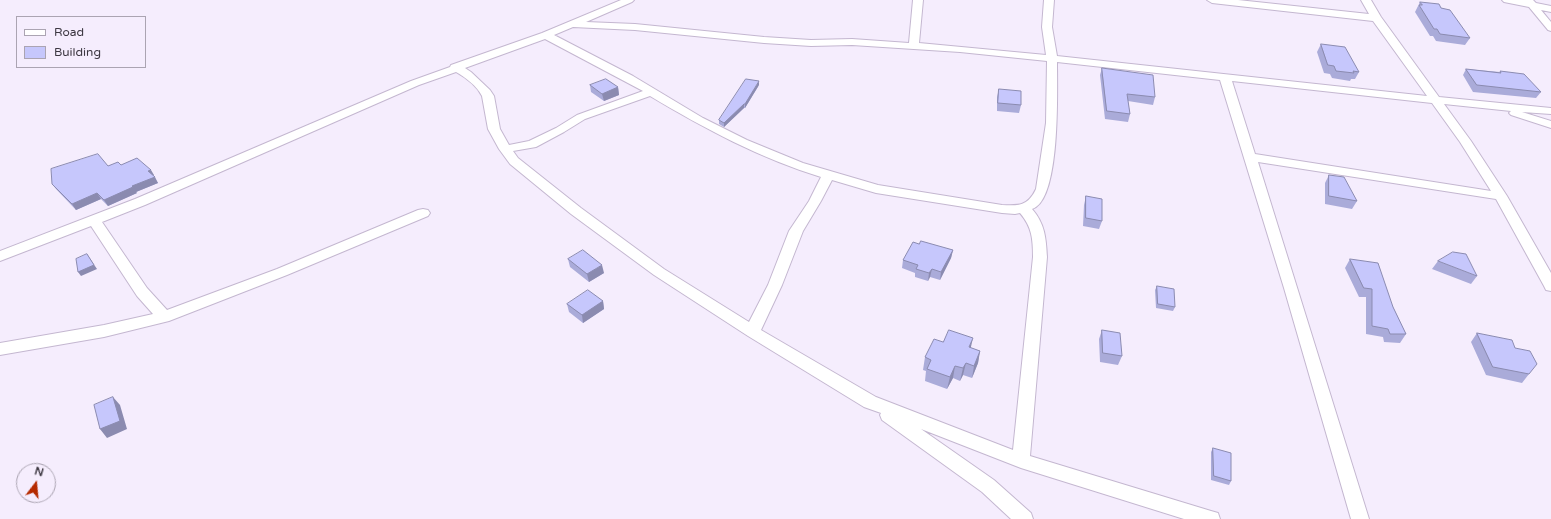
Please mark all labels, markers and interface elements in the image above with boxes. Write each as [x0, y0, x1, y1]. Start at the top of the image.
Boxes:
legend [16, 16, 146, 68]
text: Road [54, 25, 84, 39]
text: Building [54, 45, 101, 59]
north arrow [16, 463, 56, 503]
text: N [33, 464, 45, 479]

